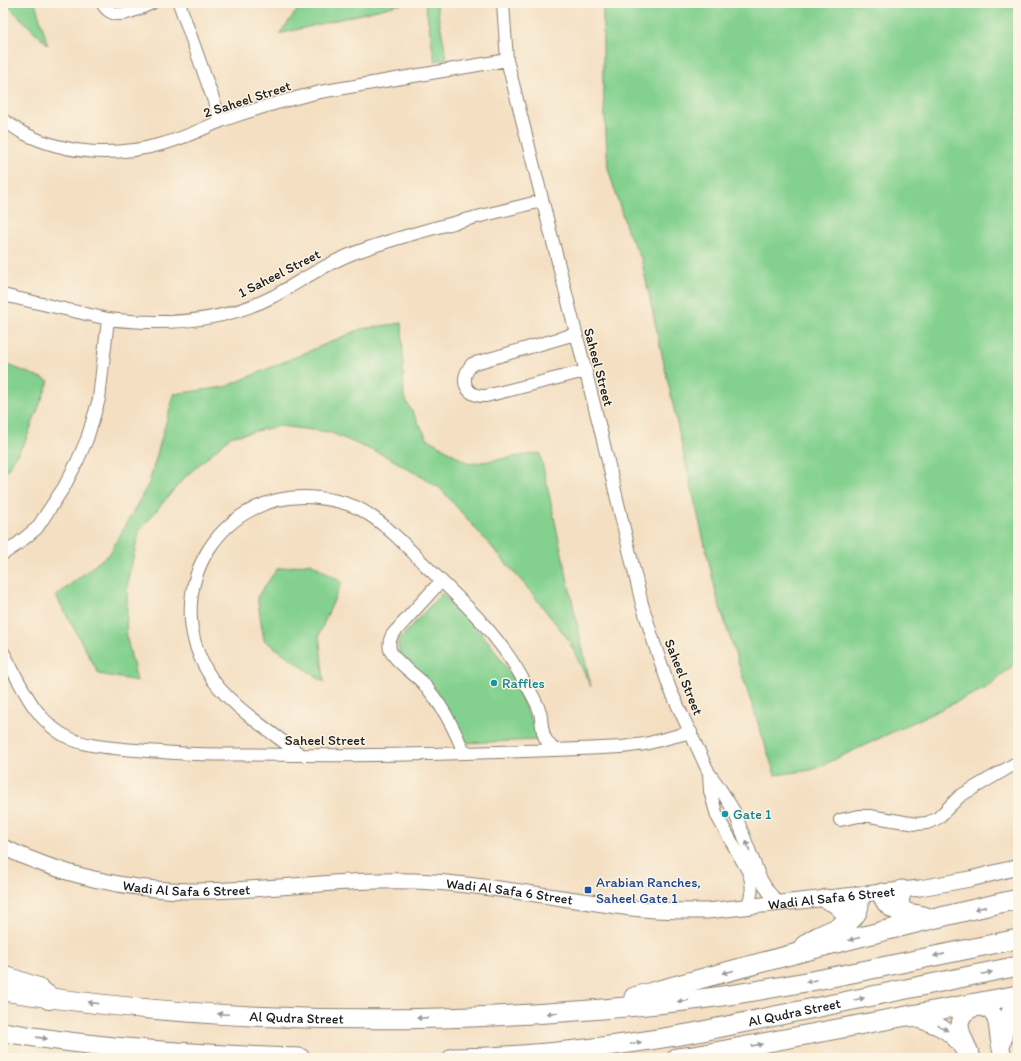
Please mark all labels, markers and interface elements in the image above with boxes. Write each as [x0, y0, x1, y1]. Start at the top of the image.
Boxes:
street label: 2 Saheel Street [201, 77, 293, 122]
street label: 1 Saheel Street [235, 245, 323, 301]
street label: Saheel Street [580, 326, 617, 408]
street label: Saheel Street [661, 637, 706, 718]
place label: Raffles [502, 675, 545, 692]
marker: Raffles [489, 678, 499, 688]
street label: Saheel Street [285, 732, 365, 749]
place label: Gate 1 [733, 806, 772, 823]
marker: Gate 1 [720, 809, 730, 819]
one-way arrow [744, 839, 750, 851]
place label: Arabian Ranches, Saheel Gate 1 [596, 874, 701, 907]
street label: Wadi Al Safa 6 Street [445, 875, 574, 909]
street label: Wadi Al Safa 6 Street [121, 877, 251, 900]
street label: Wadi Al Safa 6 Street [767, 883, 896, 913]
marker: Arabian Ranches, Saheel Gate 1 [583, 885, 593, 895]
one-way arrow [974, 905, 986, 911]
one-way arrow [848, 936, 860, 942]
one-way arrow [932, 952, 945, 958]
one-way arrow [722, 969, 734, 975]
one-way arrow [981, 969, 993, 975]
one-way arrow [805, 978, 817, 984]
street label: Al Qudra Street [747, 995, 842, 1030]
one-way arrow [853, 995, 866, 1001]
one-way arrow [677, 998, 689, 1004]
one-way arrow [87, 1000, 99, 1007]
street label: Al Qudra Street [249, 1008, 344, 1028]
one-way arrow [546, 1009, 558, 1016]
one-way arrow [217, 1011, 229, 1018]
one-way arrow [415, 1015, 428, 1021]
one-way arrow [937, 1025, 949, 1032]
one-way arrow [36, 1035, 48, 1041]
one-way arrow [630, 1040, 642, 1046]
one-way arrow [751, 1041, 763, 1047]

